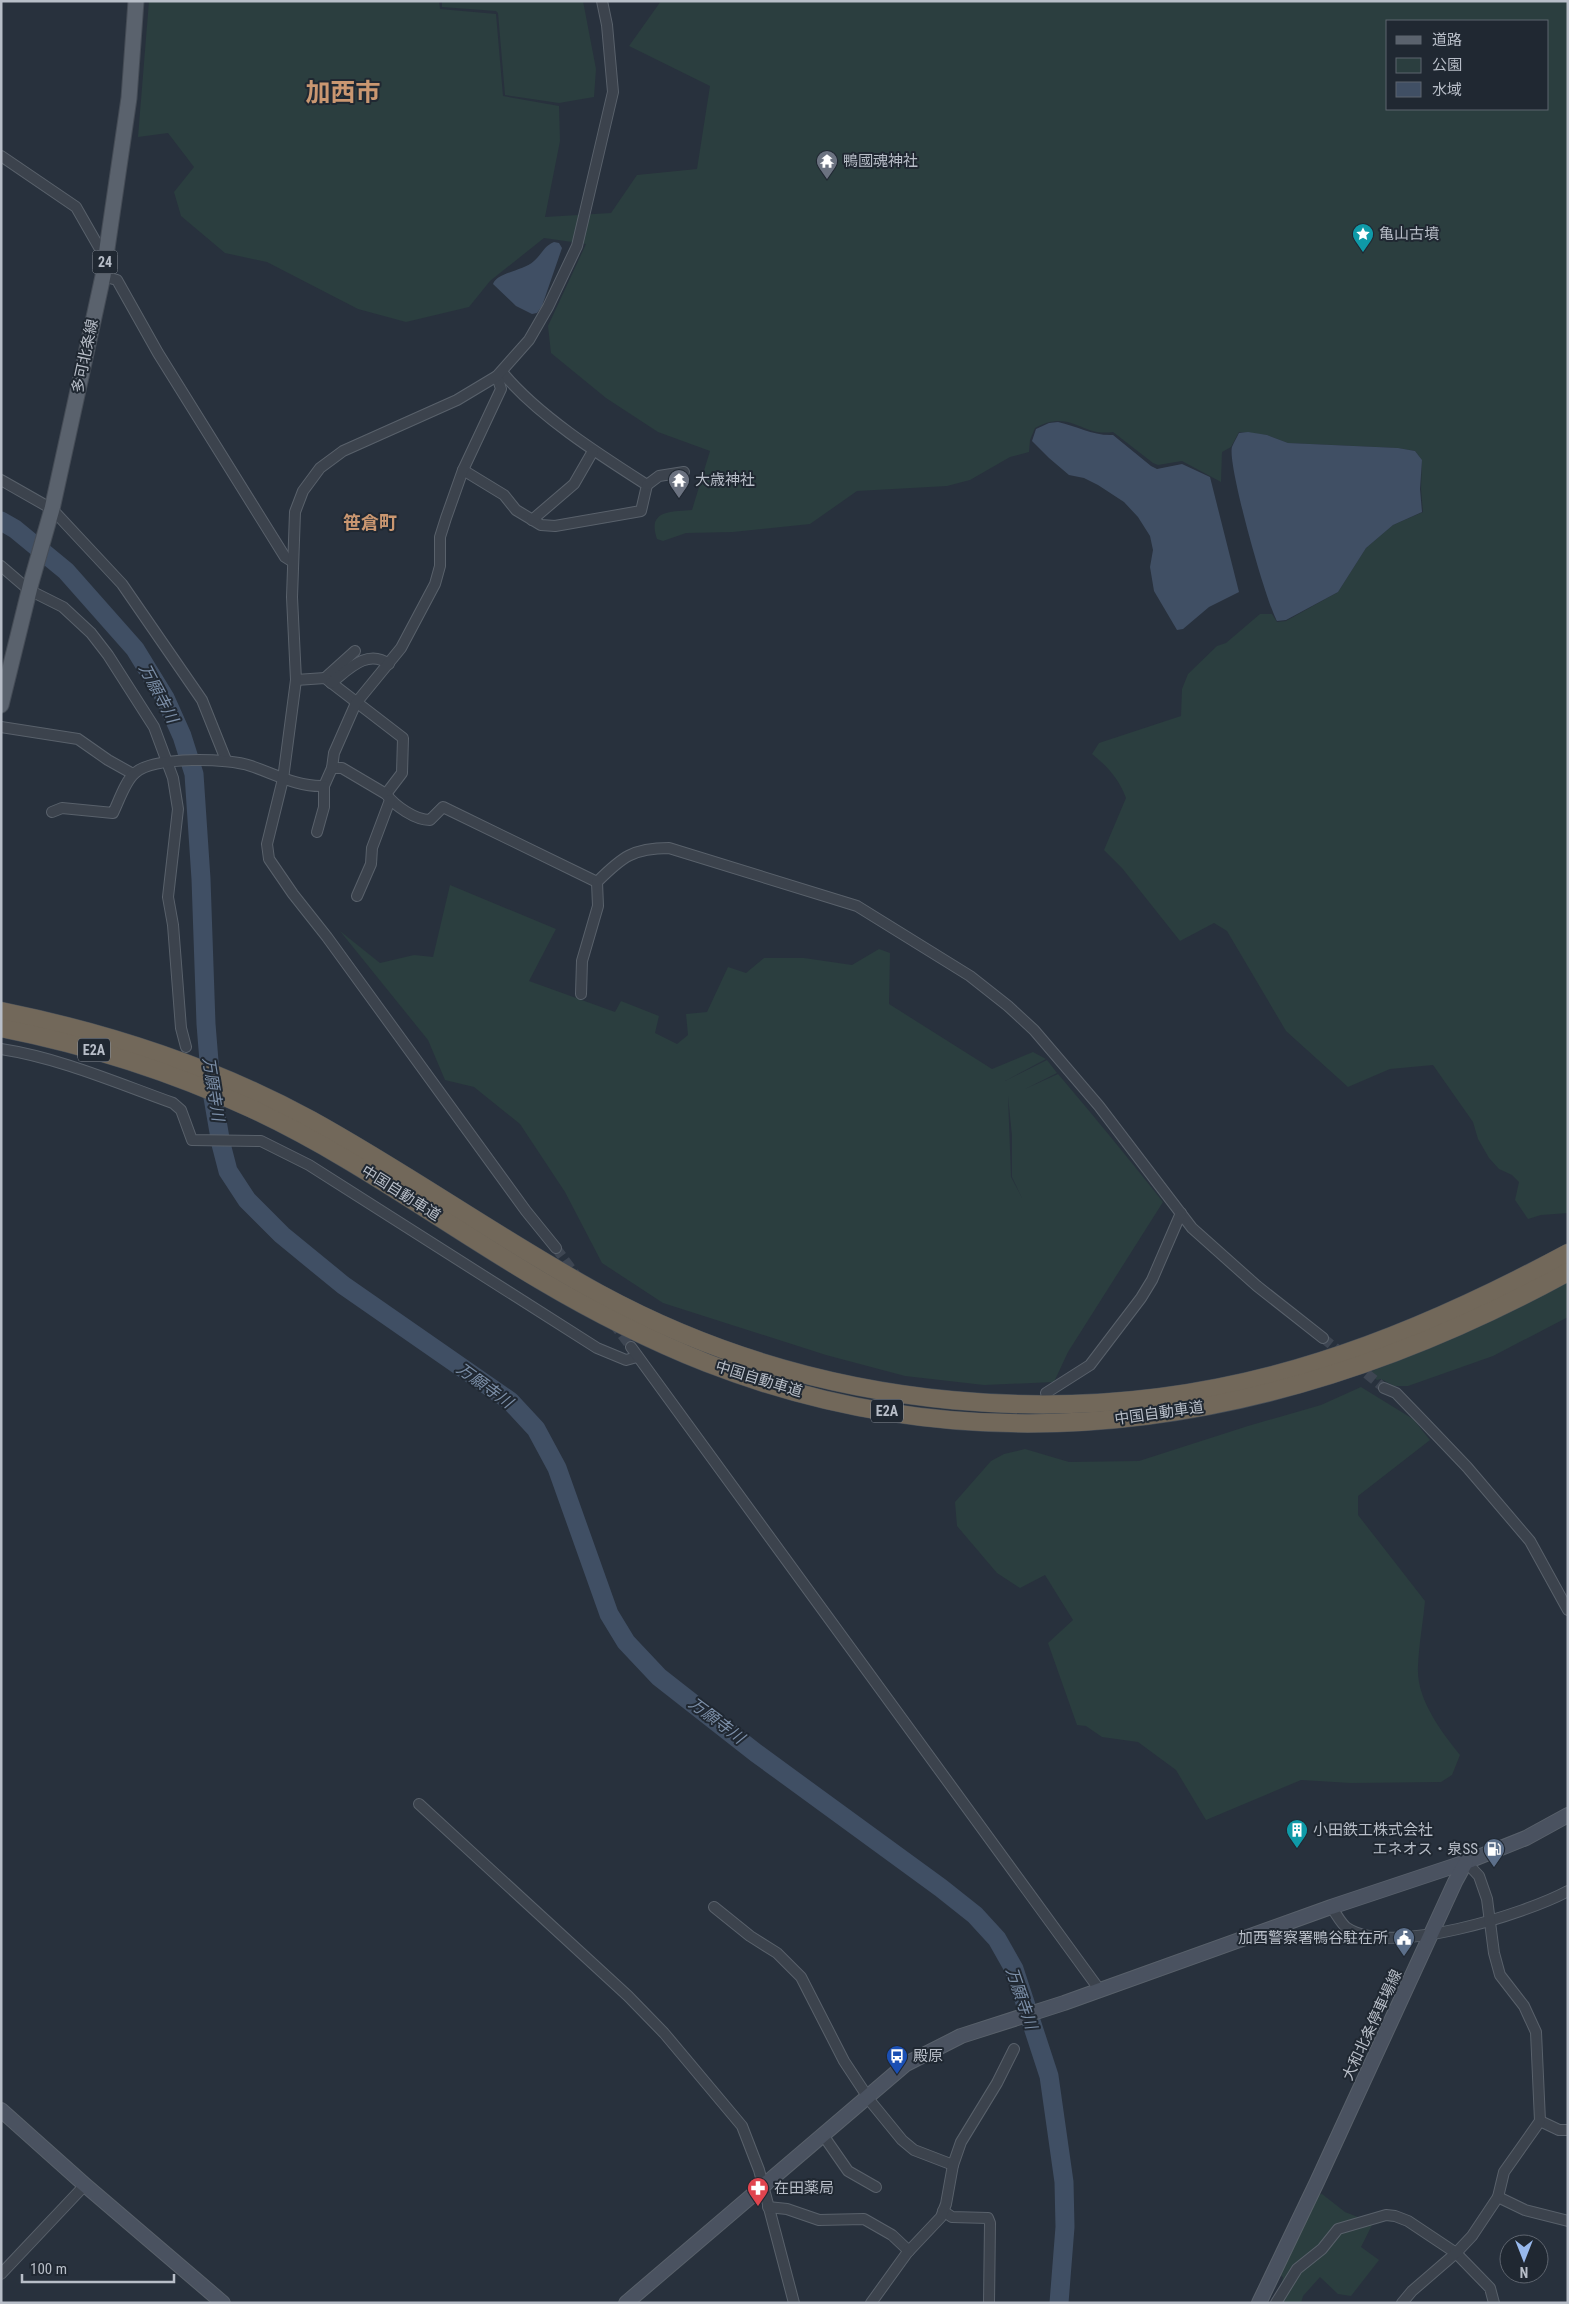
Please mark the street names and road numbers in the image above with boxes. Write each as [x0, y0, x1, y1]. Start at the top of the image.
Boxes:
road number: 24 [92, 250, 118, 274]
street label: 多可北条線 [68, 317, 102, 395]
road number: E2A [78, 1038, 110, 1062]
street label: 中国自動車道 [358, 1162, 444, 1224]
street label: 中国自動車道 [713, 1357, 805, 1401]
street label: 中国自動車道 [1113, 1398, 1205, 1428]
road number: E2A [871, 1400, 903, 1422]
street label: 大和北条停車場線 [1338, 1967, 1406, 2083]

